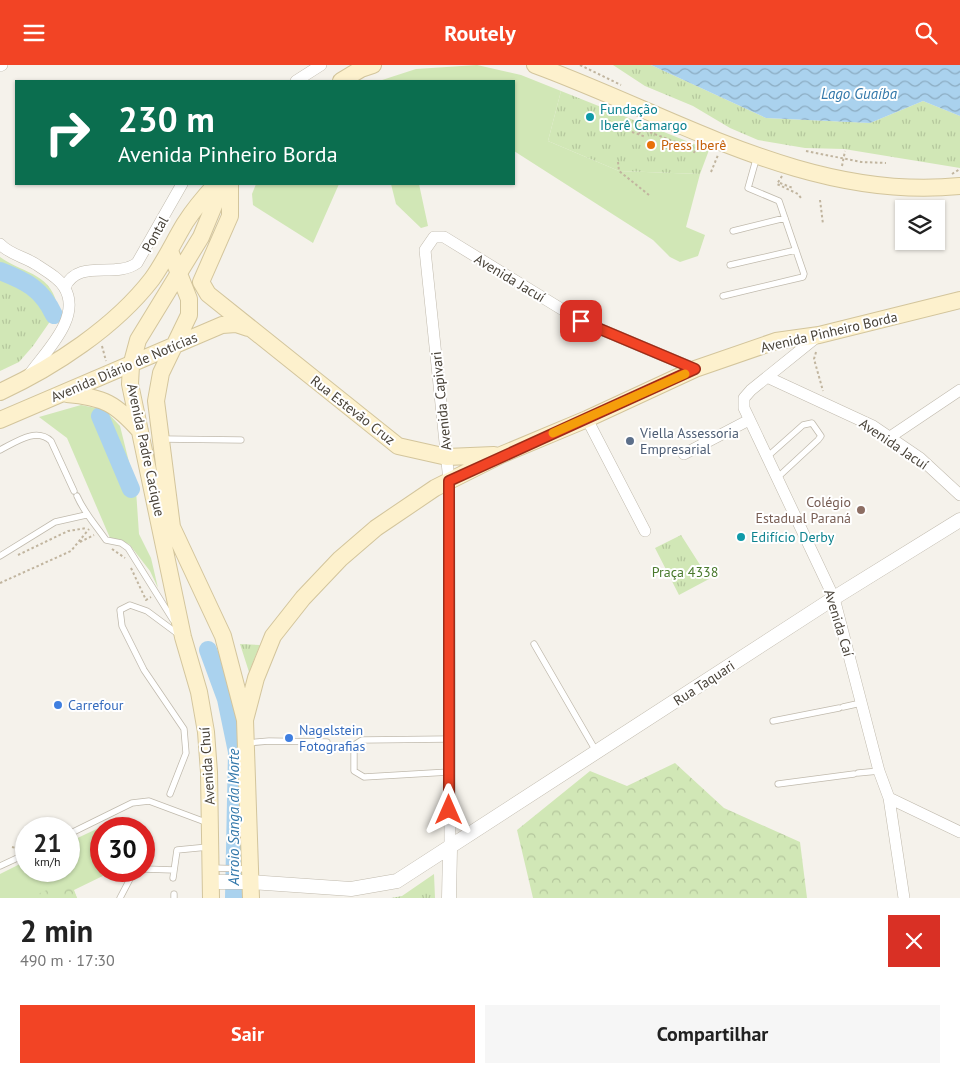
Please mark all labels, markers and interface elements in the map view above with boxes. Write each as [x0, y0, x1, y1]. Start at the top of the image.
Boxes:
icon: menu [20, 19, 48, 47]
text: Routely [444, 19, 516, 47]
icon: search [912, 19, 940, 47]
water label: Lago Guaíba [821, 84, 898, 103]
text: 230 m [118, 96, 215, 142]
icon: right [35, 100, 100, 165]
place label: Fundação Iberê Camargo [600, 100, 687, 134]
marker: Fundação Iberê Camargo [584, 111, 596, 123]
place label: Press Iberê [661, 136, 726, 154]
marker: Press Iberê [645, 139, 657, 151]
text: Avenida Pinheiro Borda [118, 140, 338, 168]
map controls [895, 200, 945, 250]
button: layers [895, 200, 945, 250]
street label: Pontal [138, 213, 172, 255]
street label: Avenida Jacuí [471, 250, 549, 306]
pin [560, 300, 602, 342]
icon: arrive [567, 307, 595, 335]
street label: Avenida Pinheiro Borda [759, 308, 899, 356]
street label: Avenida Diário de Notícias [48, 328, 200, 406]
street label: Avenida Capivari [427, 351, 455, 451]
street label: Rua Estevão Cruz [307, 371, 399, 449]
street label: Avenida Padre Cacique [123, 382, 169, 518]
street label: Avenida Jacuí [856, 414, 932, 474]
place label: Viella Assessoria Empresarial [639, 424, 739, 458]
marker: Viella Assessoria Empresarial [624, 435, 636, 447]
place label: Colégio Estadual Paraná [755, 493, 851, 527]
marker: Colégio Estadual Paraná [855, 504, 867, 516]
place label: Edifício Derby [751, 528, 835, 546]
marker: Edifício Derby [735, 531, 747, 543]
park label: Praça 4338 [652, 563, 718, 581]
street label: Avenida Caí [820, 587, 858, 659]
street label: Rua Taquari [670, 656, 738, 710]
place label: Carrefour [68, 696, 124, 714]
marker: Carrefour [52, 699, 64, 711]
place label: Nagelstein Fotografias [299, 721, 366, 755]
street label: Avenida Chuí [195, 726, 219, 806]
marker: Nagelstein Fotografias [283, 732, 295, 744]
water label: Arroio Sanga da Morte [224, 749, 243, 886]
position arrow [422, 783, 474, 835]
speed limit sign: 30 [90, 817, 155, 882]
text: 21 [33, 827, 62, 859]
text: km/h [34, 854, 61, 869]
text: 2 min [20, 911, 93, 950]
button: close [888, 915, 940, 967]
text: 490 m · 17:30 [20, 950, 115, 970]
button: Sair [20, 1005, 475, 1063]
button: Compartilhar [485, 1005, 940, 1063]

